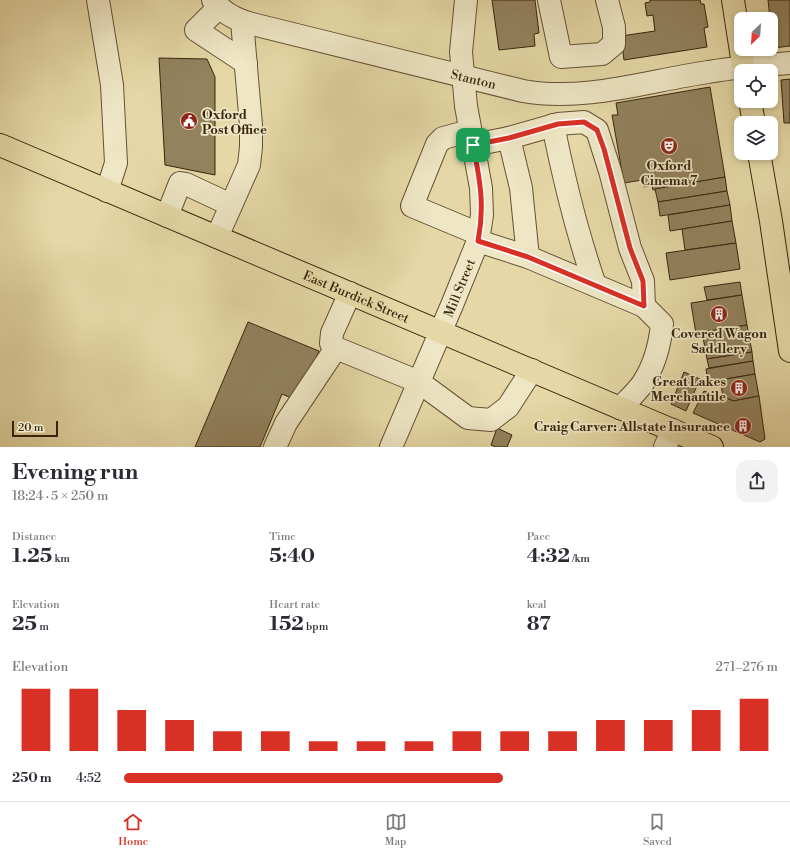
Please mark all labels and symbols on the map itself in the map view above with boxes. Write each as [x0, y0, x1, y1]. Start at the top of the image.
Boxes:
north arrow [734, 12, 778, 56]
street label: Stanton [449, 66, 498, 93]
place label: Oxford Post Office [202, 107, 267, 138]
public building icon: Oxford Post Office [179, 111, 199, 131]
pin [456, 128, 490, 162]
theatre icon: Oxford Cinema 7 [659, 136, 679, 156]
place label: Oxford Cinema 7 [641, 158, 698, 189]
street label: Mill Street [441, 256, 479, 320]
street label: East Burdick Street [300, 267, 412, 327]
building icon: Covered Wagon Saddlery [709, 304, 729, 324]
place label: Covered Wagon Saddlery [671, 326, 767, 357]
place label: Great Lakes Merchantile [651, 374, 726, 405]
building icon: Great Lakes Merchantile [729, 378, 749, 398]
building icon: Craig Carver: Allstate Insurance [733, 416, 753, 436]
scale bar [12, 419, 58, 438]
place label: Craig Carver: Allstate Insurance [534, 419, 730, 435]

